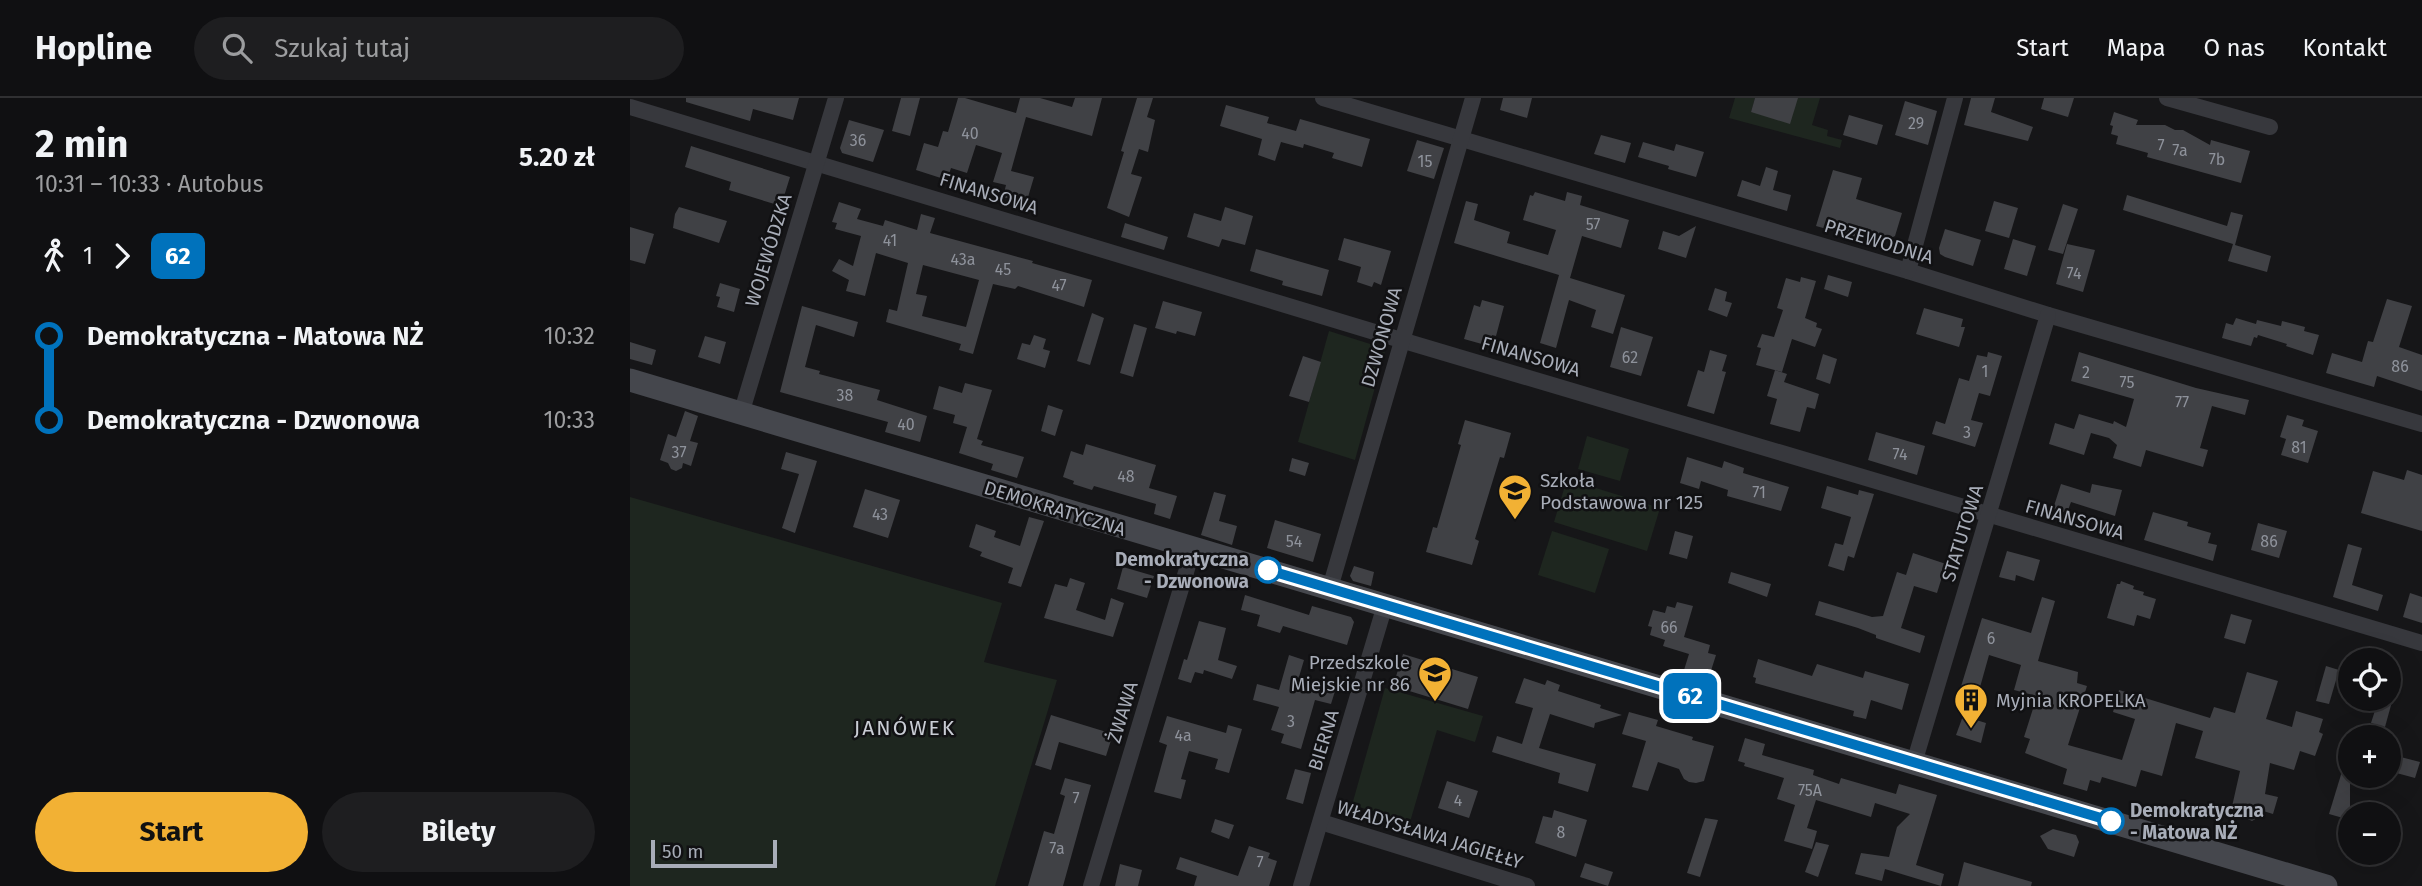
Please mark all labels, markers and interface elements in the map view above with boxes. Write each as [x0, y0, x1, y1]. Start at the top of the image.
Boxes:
search box [194, 17, 684, 80]
text: Hopline [35, 28, 152, 68]
icon: search [218, 29, 256, 67]
text: Szukaj tutaj [274, 33, 410, 64]
text: Start [2016, 34, 2069, 62]
text: Mapa [2107, 34, 2166, 62]
text: O nas [2204, 34, 2265, 62]
text: Kontakt [2303, 34, 2387, 62]
house number: 29 [1908, 114, 1924, 133]
text: 2 min [35, 121, 128, 167]
house number: 40 [961, 124, 979, 143]
house number: 36 [850, 131, 866, 150]
house number: 7 [2157, 136, 2165, 155]
house number: 7a [2172, 141, 2188, 160]
text: 5.20 zł [519, 142, 595, 173]
house number: 7b [2209, 150, 2225, 169]
house number: 15 [1418, 152, 1432, 171]
street label: FINANSOWA [937, 168, 1041, 219]
text: 10:31 – 10:33 · Autobus [35, 170, 263, 198]
street label: WOJEWÓDZKA [740, 191, 797, 310]
street label: PRZEWODNIA [1821, 214, 1936, 269]
house number: 57 [1586, 215, 1600, 234]
house number: 41 [883, 231, 897, 250]
icon: walk [35, 237, 73, 275]
icon: forward [103, 237, 141, 275]
text: 1 [83, 242, 93, 270]
text: 62 [165, 242, 191, 270]
house number: 43a [951, 250, 975, 269]
house number: 45 [995, 260, 1011, 279]
house number: 74 [2067, 264, 2082, 283]
house number: 47 [1051, 276, 1067, 295]
street label: DZWONOWA [1356, 284, 1407, 390]
text: Demokratyczna - Matowa NŻ [87, 321, 424, 352]
text: 10:32 [544, 322, 595, 350]
street label: FINANSOWA [1479, 331, 1583, 382]
house number: 62 [1622, 348, 1638, 367]
house number: 86 [2391, 357, 2409, 376]
house number: 1 [1982, 362, 1988, 381]
house number: 2 [2082, 363, 2090, 382]
house number: 75 [2120, 373, 2134, 392]
house number: 38 [837, 386, 854, 405]
house number: 77 [2175, 393, 2189, 412]
text: Demokratyczna - Dzwonowa [87, 405, 420, 436]
text: 10:33 [544, 406, 595, 434]
house number: 40 [897, 415, 915, 434]
house number: 3 [1963, 423, 1971, 442]
house number: 81 [2291, 438, 2307, 457]
house number: 37 [671, 443, 687, 462]
house number: 74 [1893, 445, 1908, 464]
house number: 48 [1117, 467, 1135, 486]
place label: Szkoła Podstawowa nr 125 [1540, 469, 1703, 514]
school or university icon: Szkoła Podstawowa nr 125 [1496, 472, 1534, 521]
street label: DEMOKRATYCZNA [981, 476, 1128, 541]
street label: STATUTOWA [1937, 482, 1988, 584]
house number: 71 [1752, 483, 1766, 502]
street label: FINANSOWA [2023, 494, 2127, 545]
house number: 43 [872, 505, 888, 524]
house number: 54 [1286, 532, 1303, 551]
house number: 86 [2260, 532, 2278, 551]
place label: Demokratyczna - Dzwonowa [1115, 548, 1249, 593]
marker: Demokratyczna - Dzwonowa [1255, 557, 1281, 583]
house number: 66 [1660, 618, 1678, 637]
house number: 6 [1987, 629, 1995, 648]
map controls [2338, 648, 2401, 865]
button: locate [2338, 648, 2401, 711]
place label: Przedszkole Miejskie nr 86 [1291, 651, 1410, 696]
school or university icon: Przedszkole Miejskie nr 86 [1416, 654, 1454, 703]
line badge: 62 [1658, 673, 1722, 719]
street label: ŻWAWA [1102, 679, 1143, 746]
building icon: Myjnia KROPELKA [1952, 681, 1990, 730]
text: 62 [1677, 682, 1703, 710]
place label: Myjnia KROPELKA [1996, 689, 2146, 712]
street label: BIERNA [1303, 707, 1344, 773]
house number: 3 [1287, 712, 1295, 731]
district label: JANÓWEK [854, 715, 956, 741]
button: + [2338, 725, 2401, 788]
house number: 4a [1174, 726, 1192, 745]
house number: 75A [1798, 781, 1823, 800]
house number: 7 [1072, 789, 1080, 808]
house number: 4 [1454, 791, 1463, 810]
button: Start [35, 792, 308, 872]
button: Bilety [322, 792, 595, 872]
street label: WŁADYSŁAWA JAGIEŁŁY [1334, 795, 1526, 874]
place label: Demokratyczna - Matowa NŻ [2130, 799, 2264, 844]
button: − [2338, 802, 2401, 865]
marker: Demokratyczna - Matowa NŻ [2098, 808, 2124, 834]
house number: 8 [1557, 823, 1566, 842]
scale bar [651, 837, 777, 869]
house number: 7a [1049, 839, 1065, 858]
text: 50 m [662, 840, 703, 863]
house number: 7 [1256, 853, 1264, 872]

